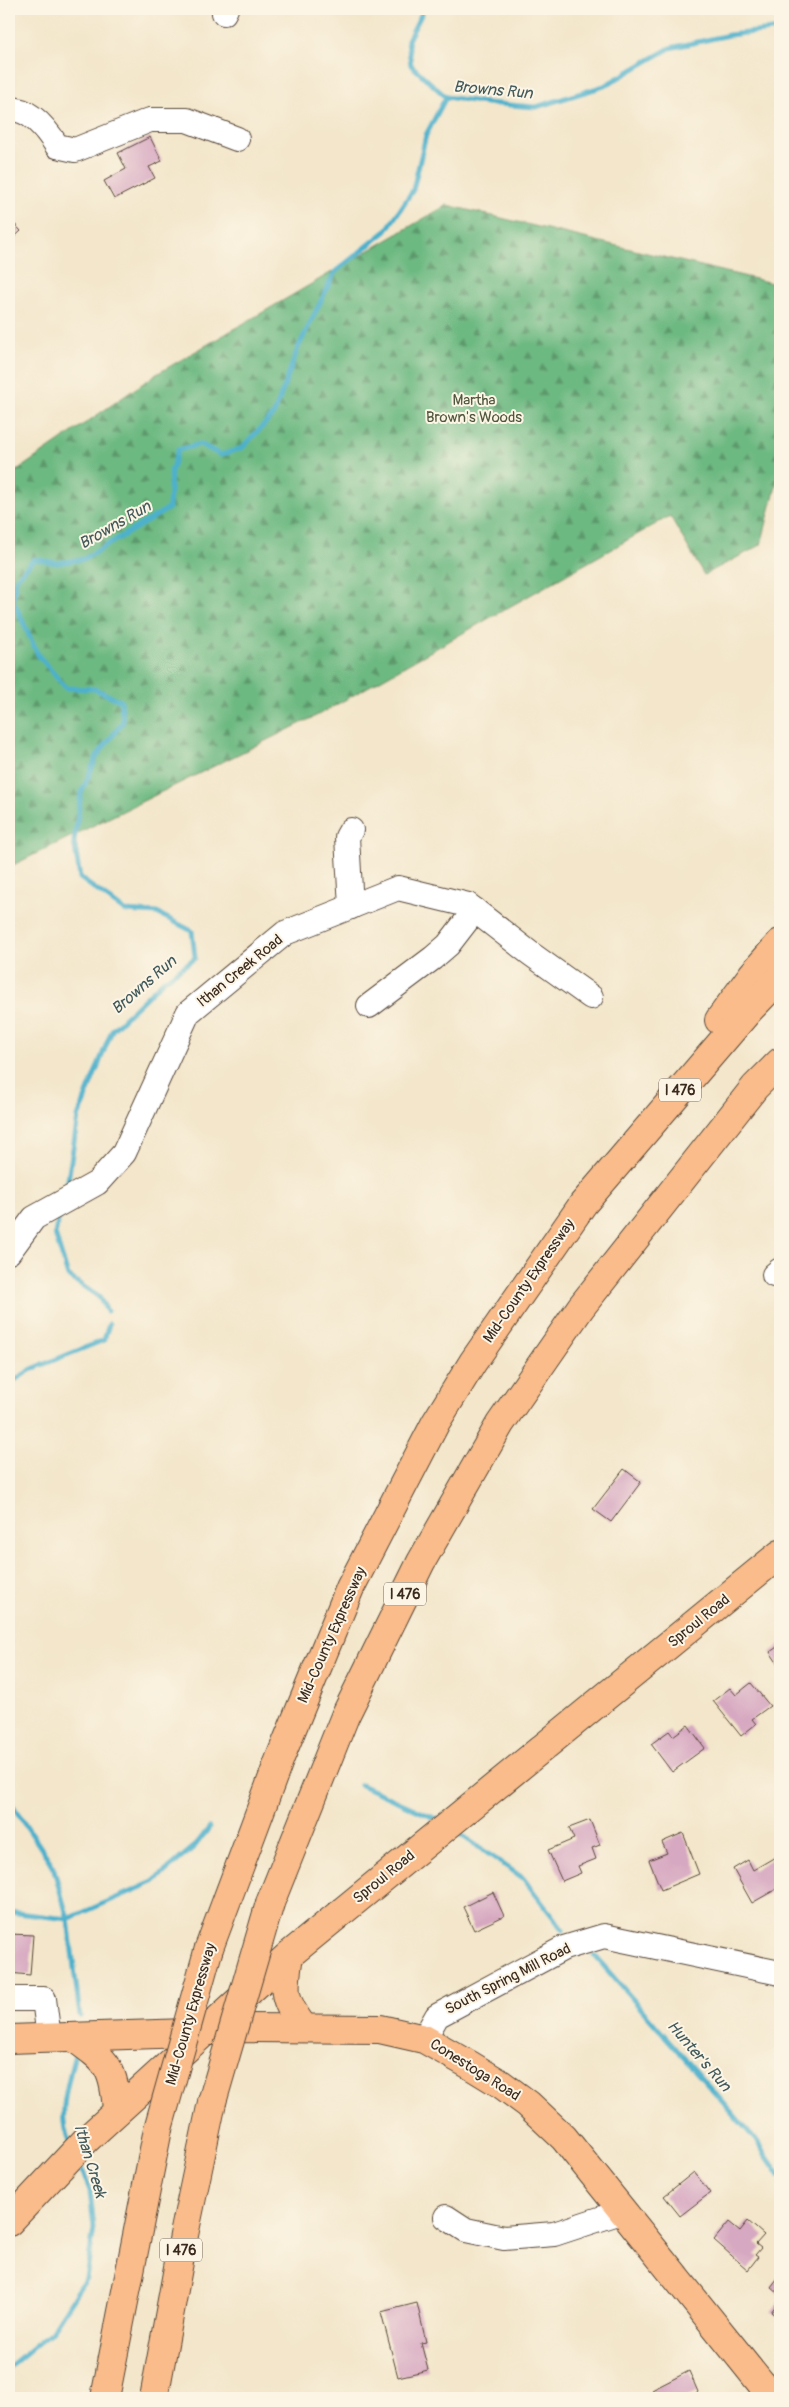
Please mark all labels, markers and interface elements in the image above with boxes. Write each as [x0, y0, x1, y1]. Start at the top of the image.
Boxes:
water label: Browns Run [453, 77, 534, 104]
park label: Martha Brown's Woods [426, 391, 522, 427]
water label: Browns Run [76, 496, 155, 554]
street label: Ithan Creek Road [193, 930, 287, 1012]
water label: Browns Run [107, 951, 181, 1019]
road number: I 476 [659, 1078, 701, 1102]
street label: Mid-County Expressway [479, 1215, 579, 1347]
street label: Mid-County Expressway [293, 1563, 371, 1706]
road number: I 476 [384, 1582, 426, 1606]
street label: Sproul Road [664, 1590, 734, 1652]
street label: Sproul Road [349, 1846, 419, 1908]
street label: South Spring Mill Road [442, 1939, 574, 2019]
street label: Mid-County Expressway [162, 1940, 221, 2087]
water label: Hunter's Run [663, 2017, 736, 2096]
street label: Conestoga Road [426, 2035, 524, 2105]
water label: Ithan Creek [69, 2122, 111, 2201]
road number: I 476 [160, 2238, 202, 2262]

